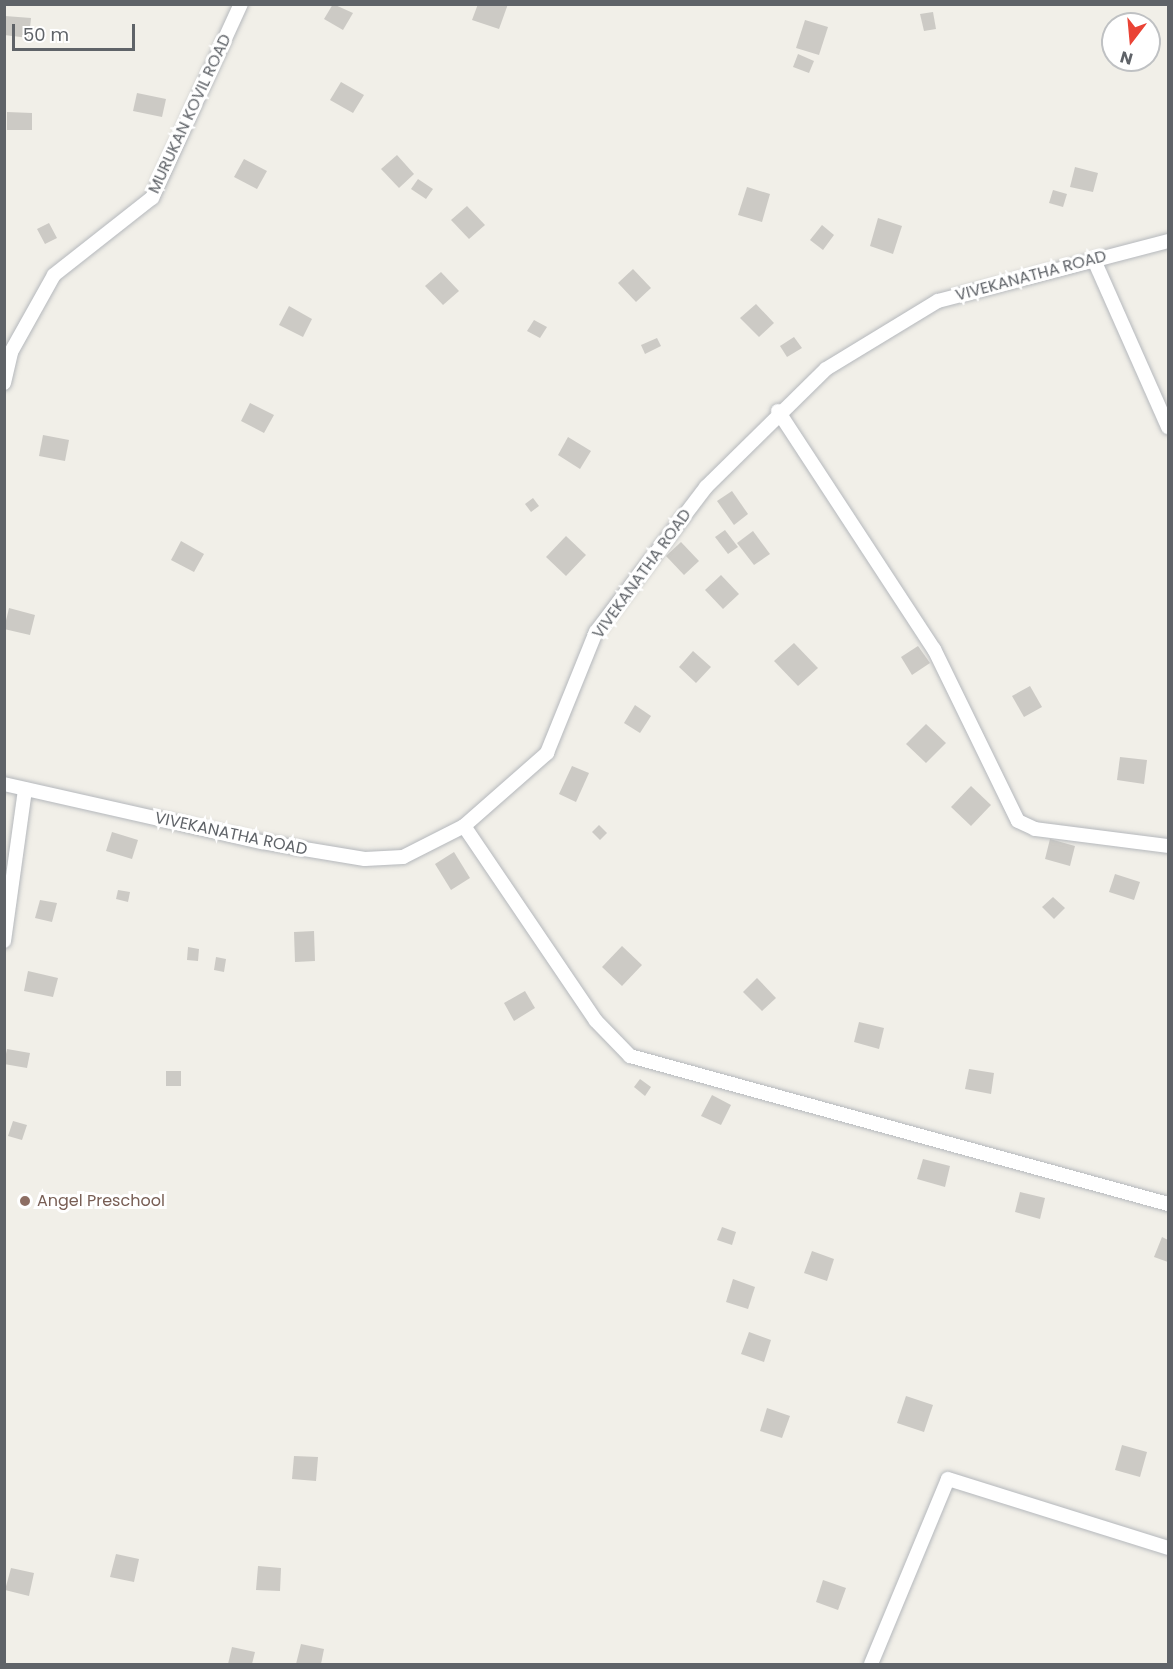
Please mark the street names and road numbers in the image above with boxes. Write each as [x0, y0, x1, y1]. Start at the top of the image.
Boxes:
street label: MURUKAN KOVIL ROAD [145, 31, 235, 197]
street label: VIVEKANATHA ROAD [953, 247, 1109, 305]
street label: VIVEKANATHA ROAD [589, 506, 695, 642]
street label: VIVEKANATHA ROAD [153, 808, 309, 860]

